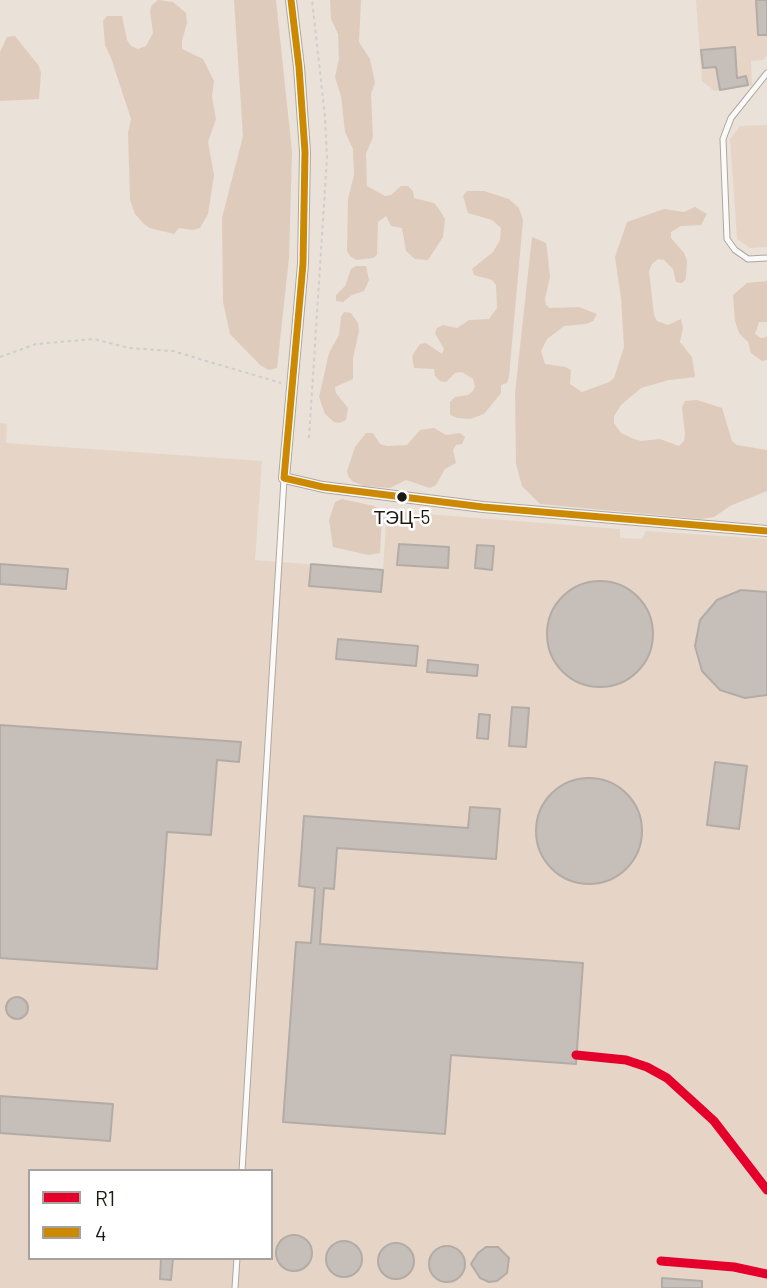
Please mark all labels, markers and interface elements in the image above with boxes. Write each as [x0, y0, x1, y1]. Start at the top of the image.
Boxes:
marker: ТЭЦ-5 [395, 490, 409, 504]
place label: ТЭЦ-5 [374, 507, 430, 529]
legend [28, 1169, 273, 1260]
text: R1 [95, 1185, 115, 1210]
text: 4 [95, 1220, 107, 1245]

